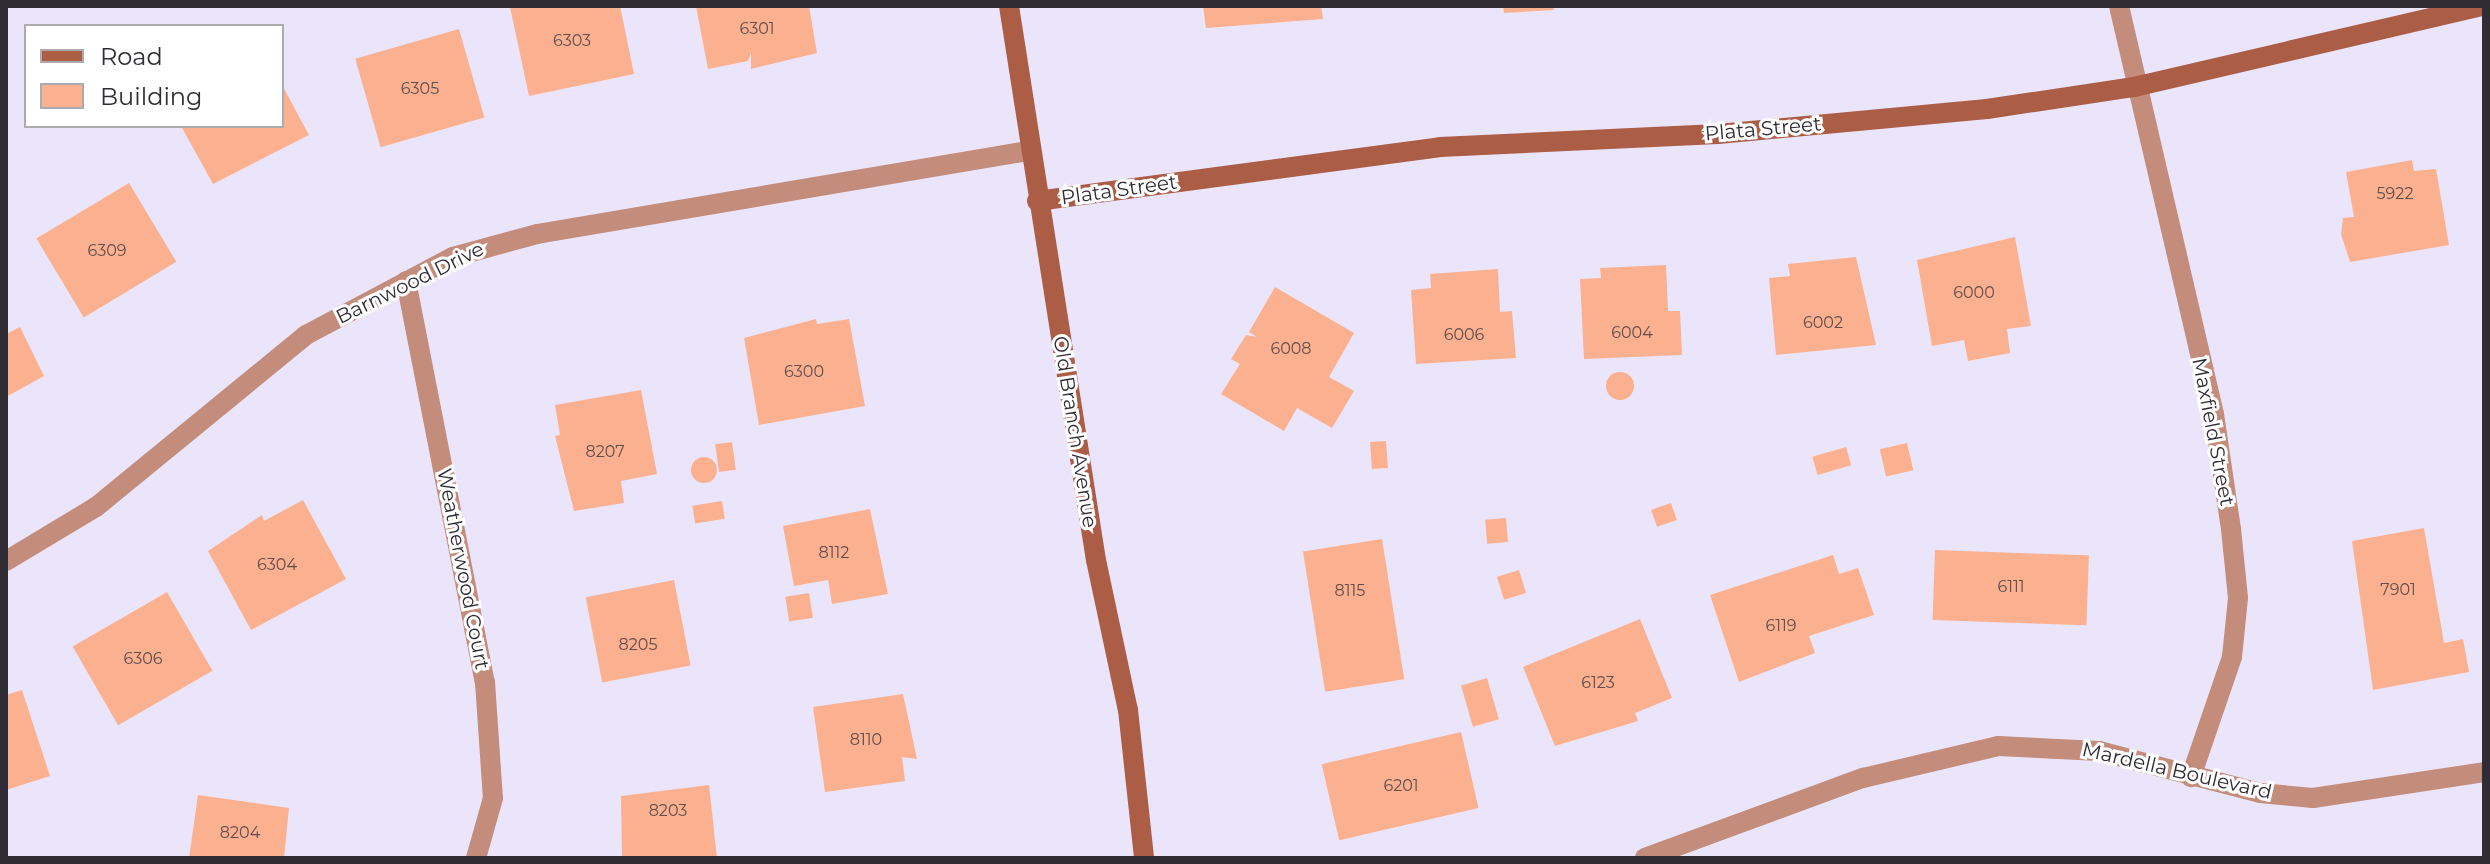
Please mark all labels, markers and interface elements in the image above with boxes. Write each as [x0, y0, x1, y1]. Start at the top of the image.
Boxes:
house number: 6301 [739, 19, 775, 39]
legend [24, 24, 284, 128]
house number: 6303 [553, 31, 591, 51]
text: Road [100, 42, 163, 71]
house number: 6305 [401, 79, 439, 99]
text: Building [100, 82, 203, 111]
street label: Plata Street [1704, 112, 1822, 146]
street label: Plata Street [1060, 170, 1178, 210]
house number: 5922 [2377, 184, 2413, 204]
street label: Barnwood Drive [332, 237, 488, 329]
house number: 6309 [87, 241, 127, 261]
house number: 6000 [1953, 283, 1995, 303]
house number: 6002 [1803, 313, 1843, 333]
house number: 6004 [1611, 323, 1653, 343]
house number: 6006 [1444, 325, 1484, 345]
street label: Old Branch Avenue [1048, 334, 1102, 530]
house number: 6008 [1270, 339, 1312, 359]
street label: Maxfield Street [2187, 356, 2239, 508]
house number: 6300 [784, 362, 824, 382]
house number: 8207 [585, 442, 625, 462]
street label: Weatherwood Court [432, 467, 494, 671]
house number: 8112 [819, 543, 849, 563]
house number: 6304 [257, 555, 297, 575]
house number: 6111 [1997, 577, 2025, 597]
house number: 7901 [2380, 580, 2416, 600]
house number: 8115 [1335, 581, 1365, 601]
house number: 6119 [1765, 616, 1797, 636]
house number: 8205 [619, 635, 657, 655]
house number: 6306 [123, 649, 163, 669]
house number: 6123 [1581, 673, 1615, 693]
house number: 8110 [850, 730, 882, 750]
street label: Mardella Boulevard [2080, 737, 2274, 805]
house number: 6201 [1383, 776, 1419, 796]
house number: 8203 [649, 801, 687, 821]
house number: 8204 [220, 823, 260, 843]

